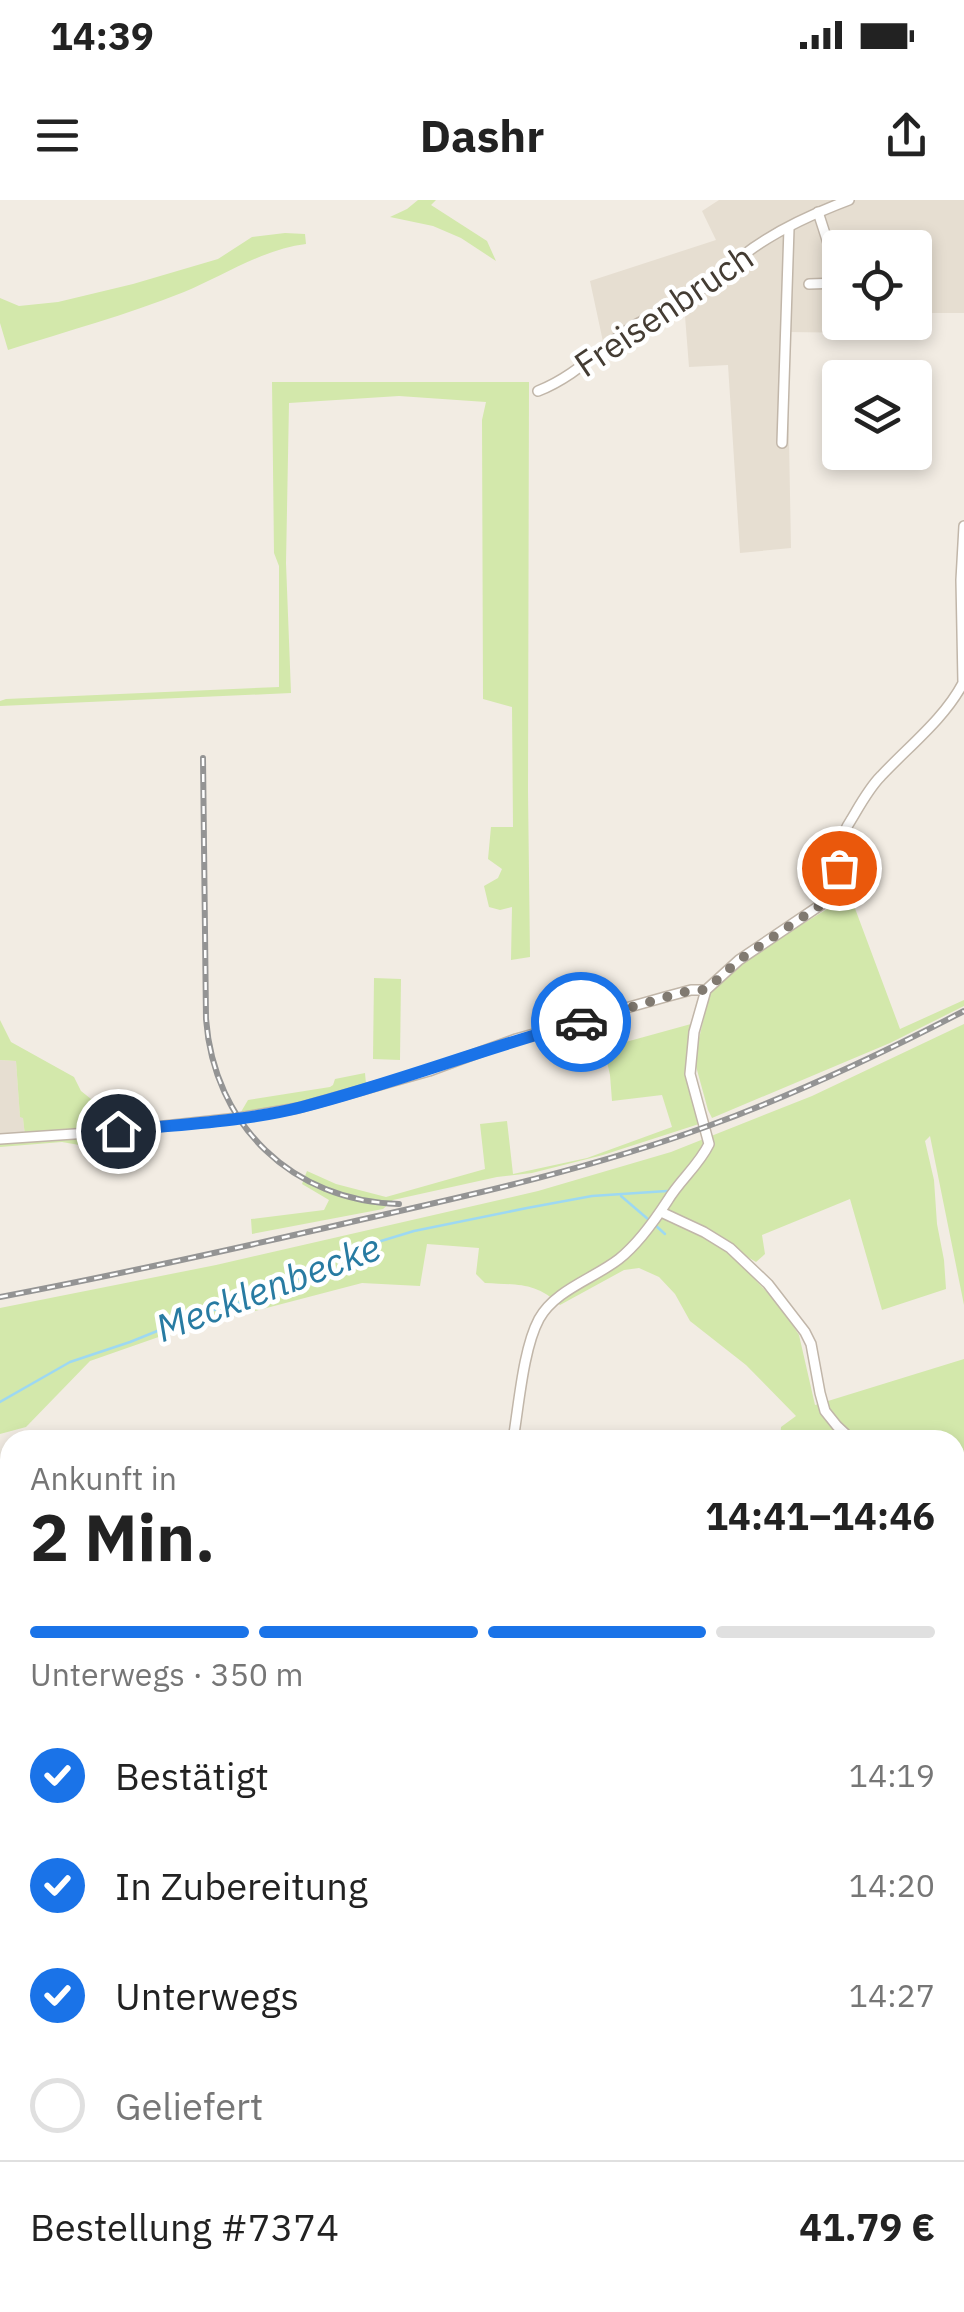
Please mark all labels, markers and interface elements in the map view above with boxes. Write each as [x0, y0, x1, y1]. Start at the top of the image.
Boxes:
text: 14:39 [50, 11, 154, 60]
text: Dashr [420, 106, 544, 164]
icon: menu [30, 108, 85, 163]
icon: share [879, 108, 934, 163]
map controls [822, 230, 932, 470]
button: locate [822, 230, 932, 340]
street label: Freisenbruch [565, 233, 762, 387]
button: layers [822, 360, 932, 470]
pin [797, 826, 882, 911]
icon: bag [812, 841, 867, 896]
courier [531, 972, 631, 1072]
icon: car [554, 995, 609, 1050]
pin [76, 1089, 161, 1174]
icon: home [91, 1104, 146, 1159]
water label: Mecklenbecke [148, 1221, 387, 1352]
text: Ankunft in [30, 1457, 177, 1499]
text: 14:41–14:46 [705, 1491, 935, 1540]
text: 2 Min. [30, 1494, 215, 1579]
text: Unterwegs · 350 m [30, 1653, 304, 1695]
icon: check [30, 1748, 85, 1803]
text: Bestätigt [115, 1751, 269, 1800]
text: 14:19 [849, 1754, 935, 1796]
icon: check [30, 1858, 85, 1913]
text: In Zubereitung [115, 1861, 368, 1910]
text: 14:20 [849, 1864, 935, 1906]
icon: check [30, 1968, 85, 2023]
text: Unterwegs [115, 1971, 299, 2020]
text: 14:27 [849, 1974, 935, 2016]
text: Geliefert [115, 2081, 263, 2130]
text: Bestellung #7374 [30, 2202, 339, 2251]
text: 41.79 € [799, 2202, 935, 2251]

